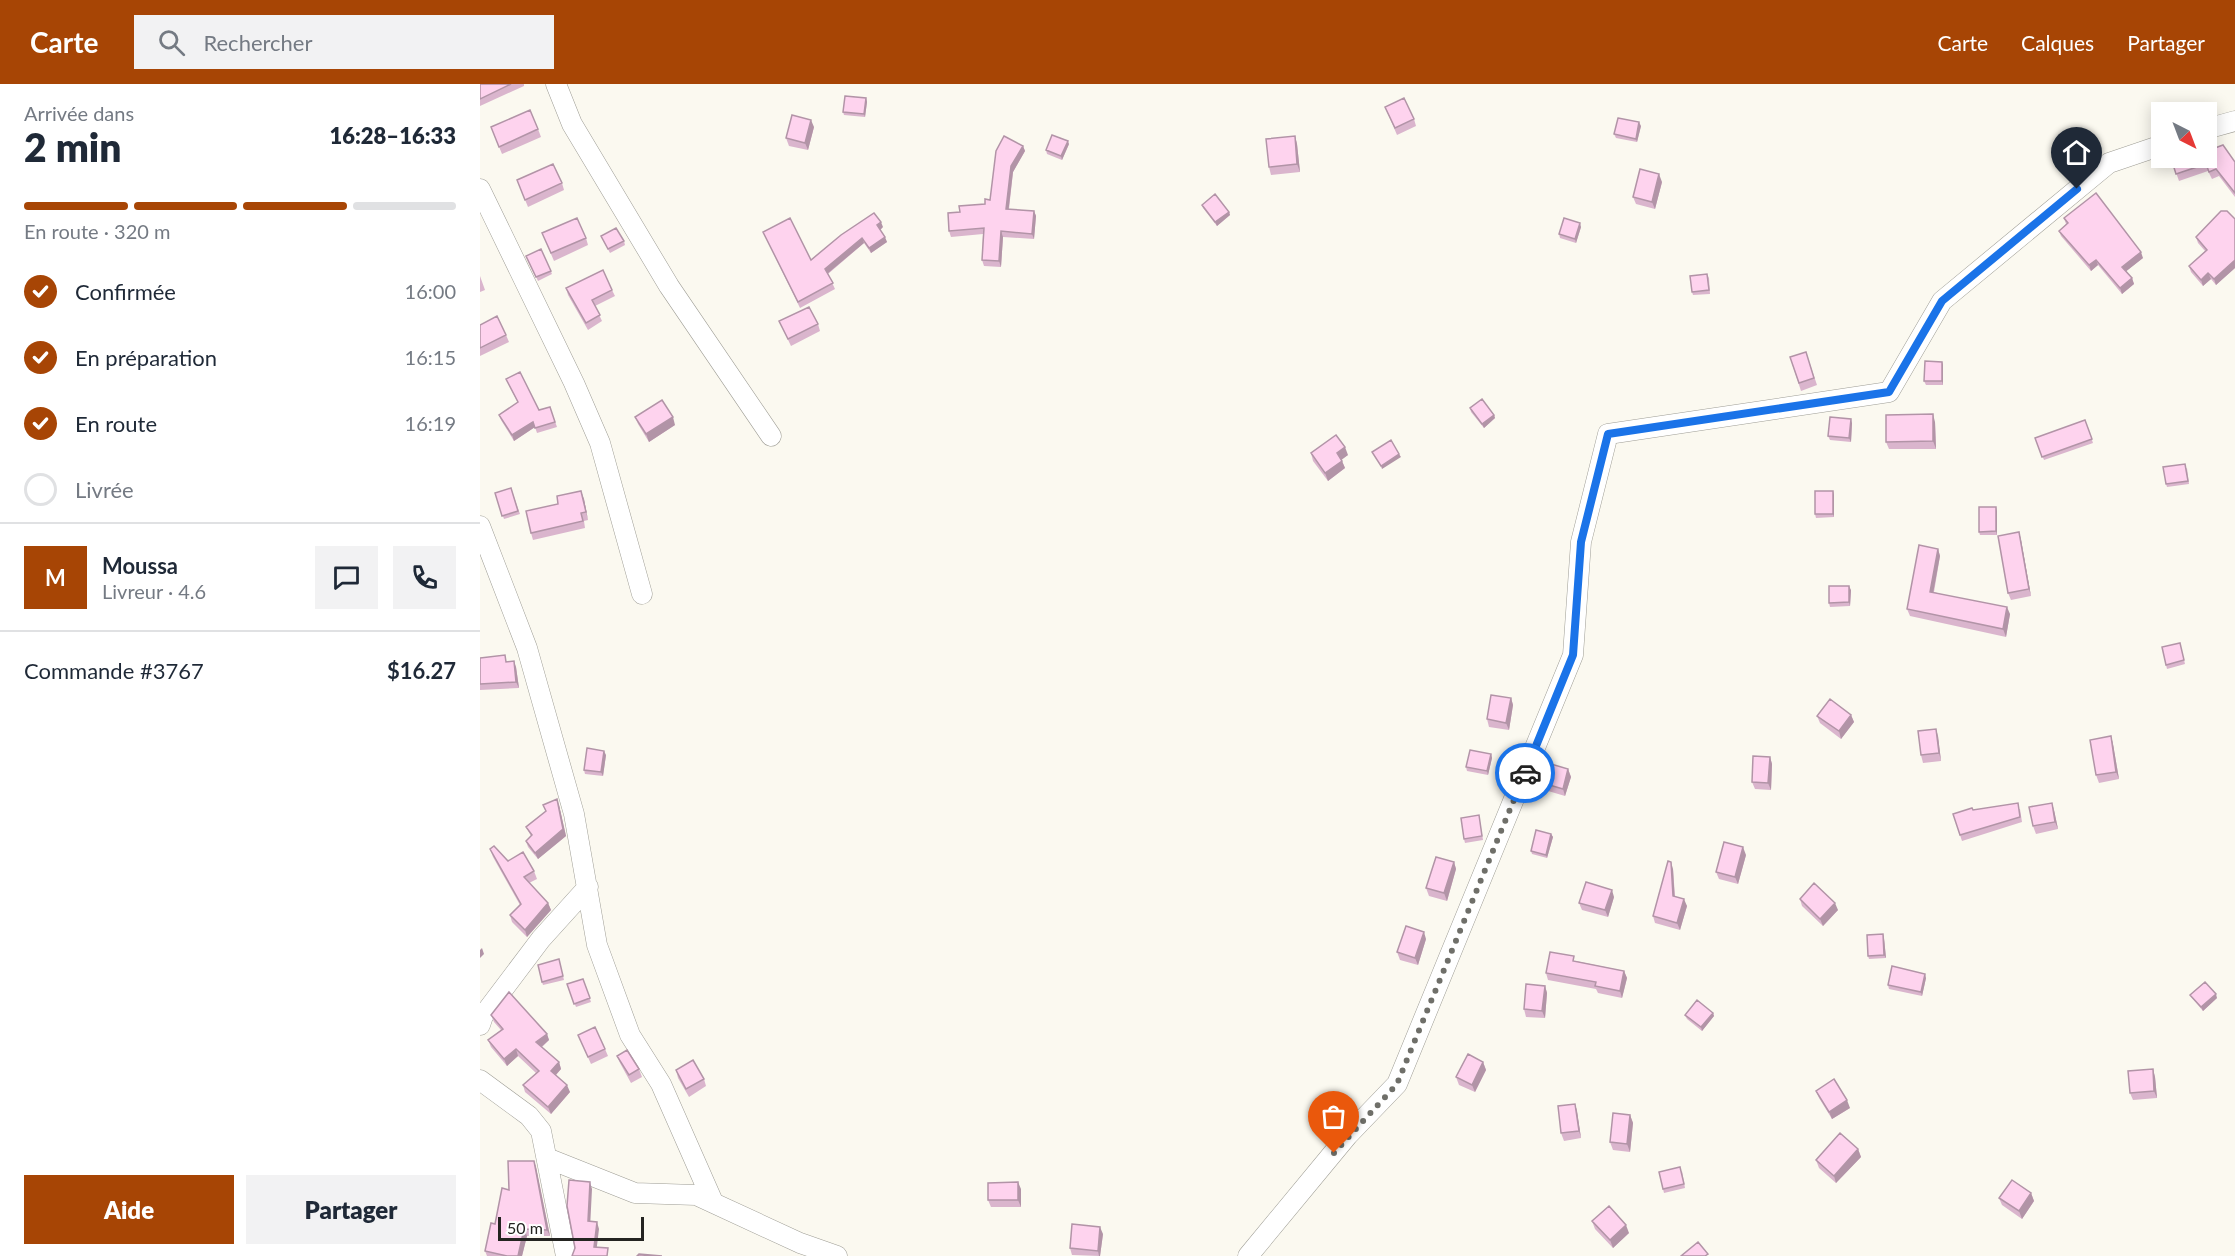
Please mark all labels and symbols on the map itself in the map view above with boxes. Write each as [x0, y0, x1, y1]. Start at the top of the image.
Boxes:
north arrow [2151, 102, 2217, 168]
pin [2051, 127, 2102, 189]
courier [1495, 743, 1555, 803]
pin [1308, 1091, 1359, 1153]
scale bar [498, 1214, 644, 1242]

